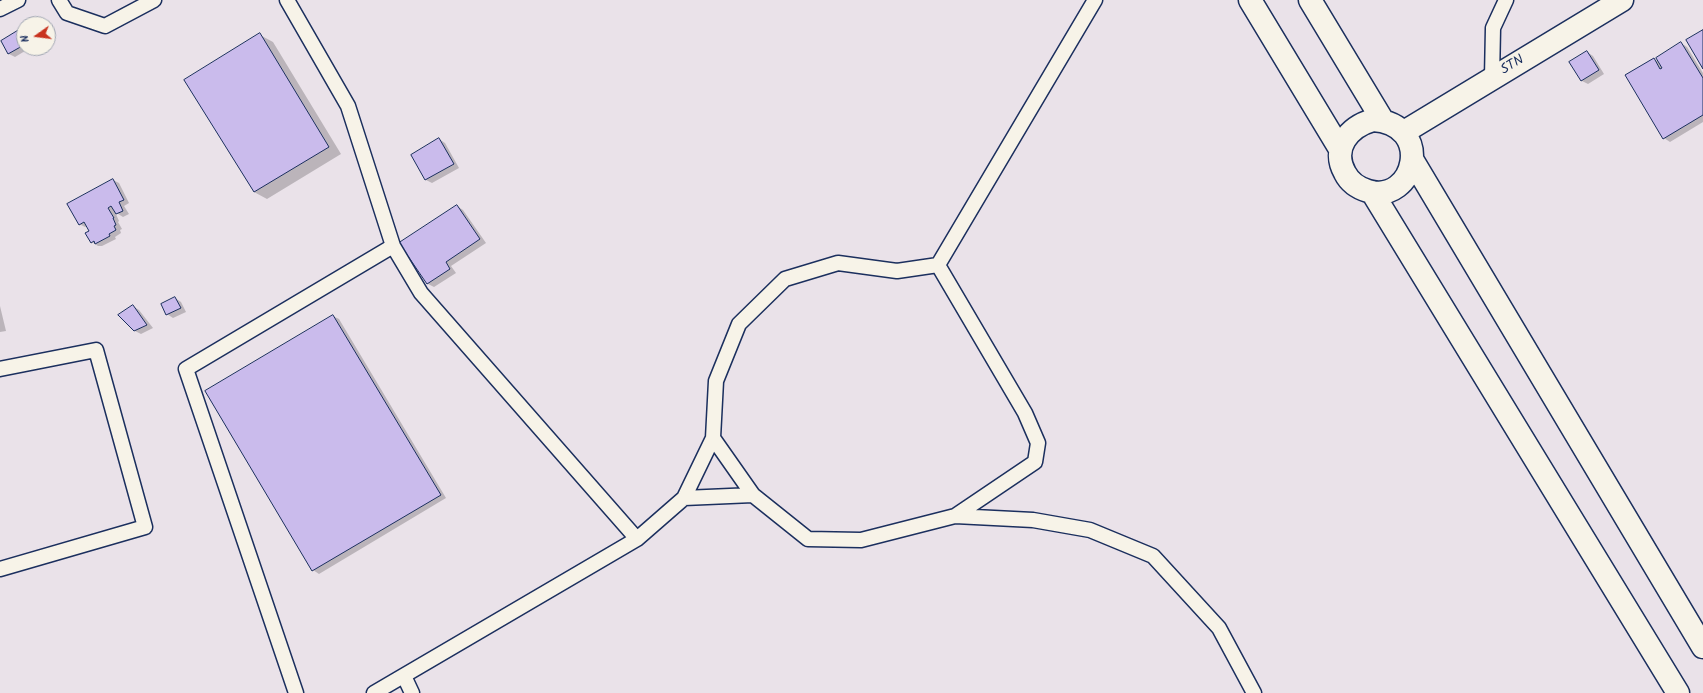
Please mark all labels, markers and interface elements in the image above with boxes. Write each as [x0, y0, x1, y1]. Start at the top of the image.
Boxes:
north arrow [16, 16, 56, 56]
text: N [16, 33, 35, 44]
street label: STN [1498, 53, 1528, 79]

